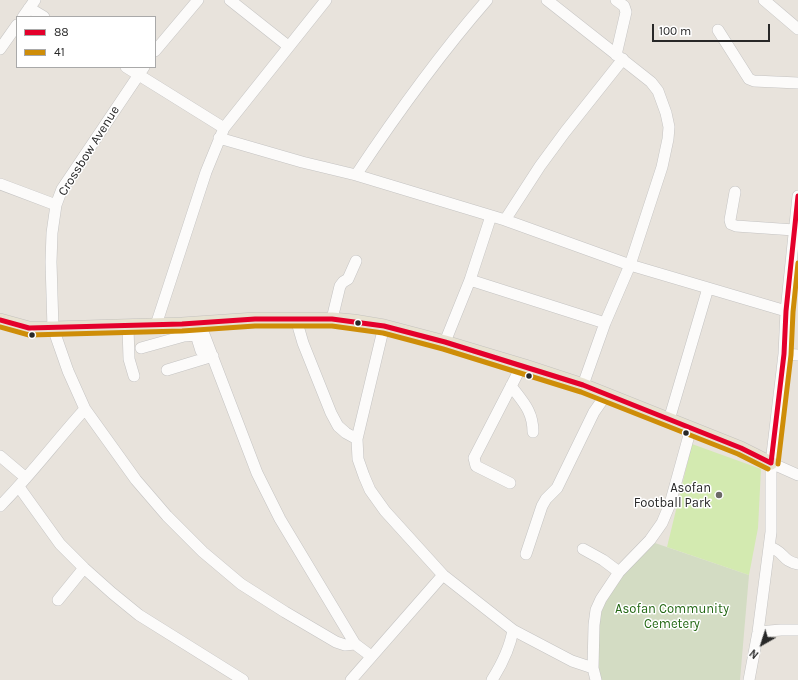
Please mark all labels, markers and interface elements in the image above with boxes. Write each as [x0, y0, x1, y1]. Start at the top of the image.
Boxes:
legend [16, 16, 156, 68]
scale bar [654, 16, 772, 42]
text: 100 m [659, 24, 691, 38]
text: 88 [54, 25, 69, 39]
text: 41 [54, 45, 65, 59]
street label: Crossbow Avenue [55, 103, 123, 199]
unlabelled marker [353, 318, 363, 328]
unlabelled marker [27, 330, 37, 340]
unlabelled marker [524, 371, 534, 381]
unlabelled marker [681, 428, 691, 438]
place label: Asofan Football Park [634, 480, 711, 511]
marker: Asofan Football Park [714, 490, 724, 500]
park label: Asofan Community Cemetery [615, 601, 729, 632]
north arrow [742, 624, 782, 664]
text: N [747, 646, 761, 661]

